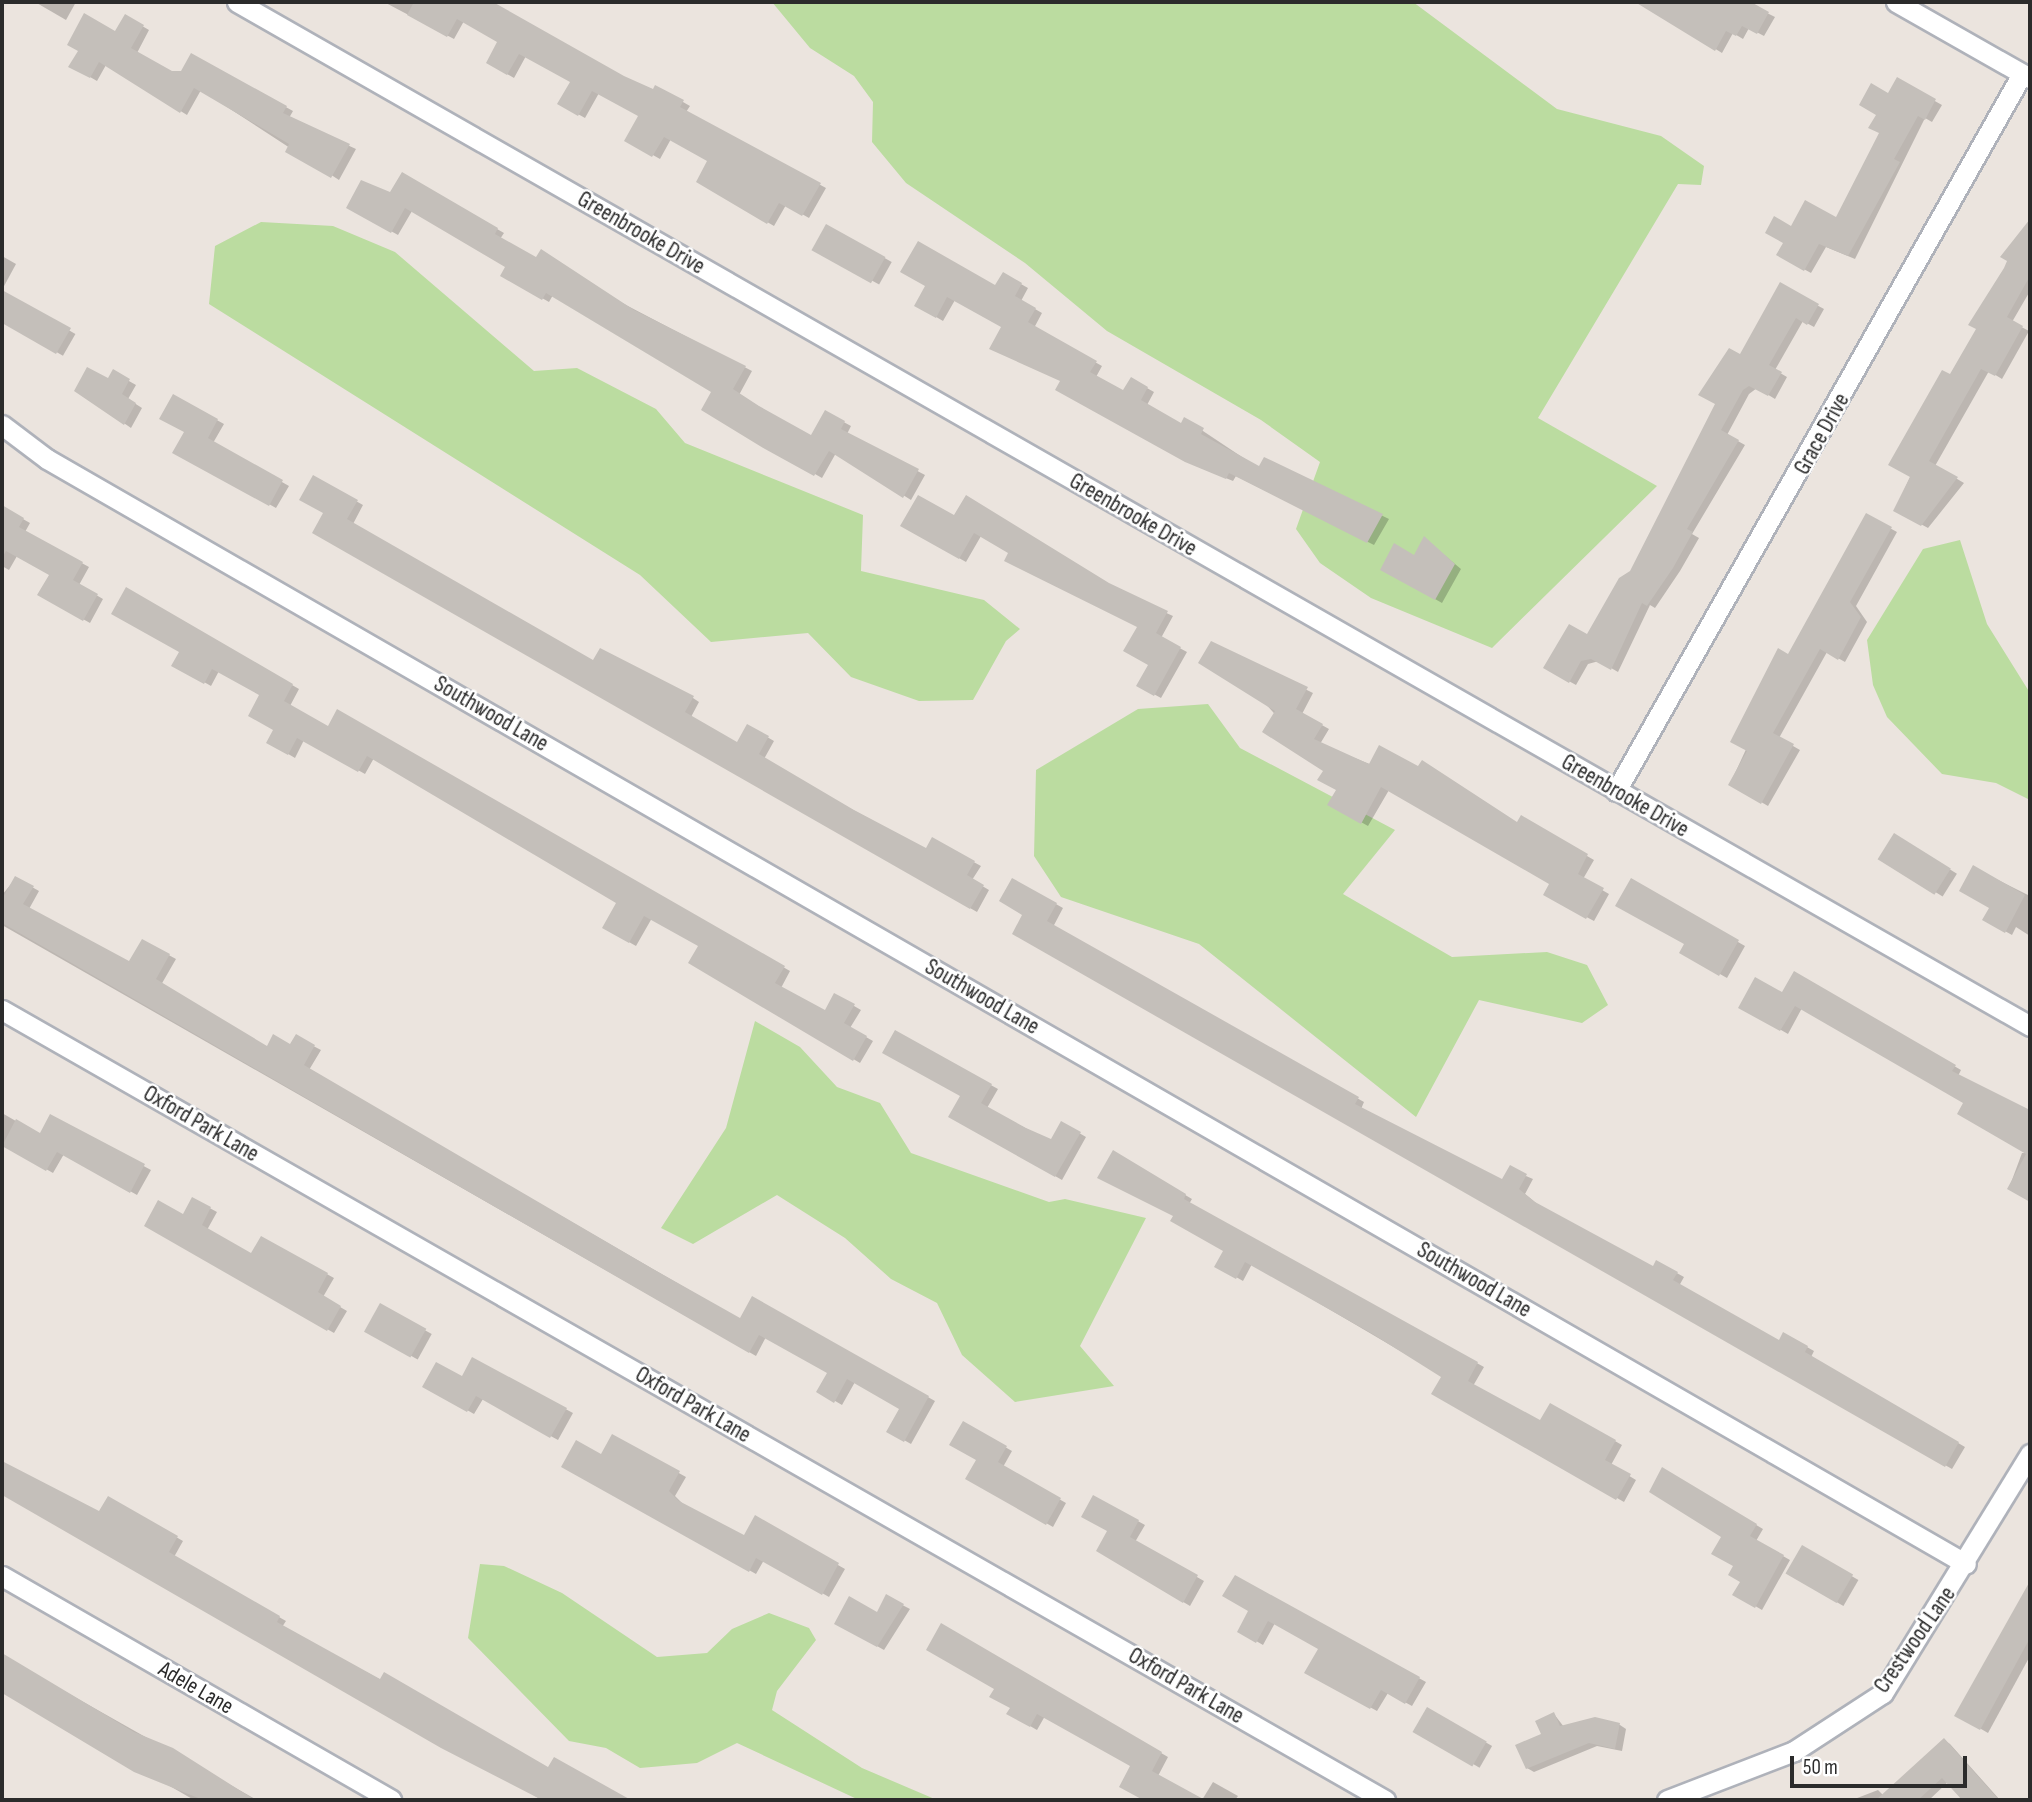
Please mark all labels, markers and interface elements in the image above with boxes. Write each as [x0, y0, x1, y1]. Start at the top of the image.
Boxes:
street label: Greenbrooke Drive [572, 185, 710, 281]
street label: Grace Drive [1788, 388, 1856, 480]
street label: Greenbrooke Drive [1064, 467, 1202, 563]
street label: Southwood Lane [429, 670, 553, 758]
street label: Greenbrooke Drive [1556, 748, 1694, 844]
street label: Southwood Lane [920, 953, 1044, 1041]
street label: Oxford Park Lane [138, 1080, 264, 1168]
street label: Southwood Lane [1412, 1236, 1536, 1324]
street label: Oxford Park Lane [630, 1361, 756, 1449]
street label: Crestwood Lane [1868, 1582, 1962, 1698]
street label: Oxford Park Lane [1123, 1642, 1249, 1730]
street label: Adele Lane [154, 1656, 238, 1720]
scale bar [1794, 1742, 1971, 1786]
text: 50 m [1803, 1755, 1838, 1780]

